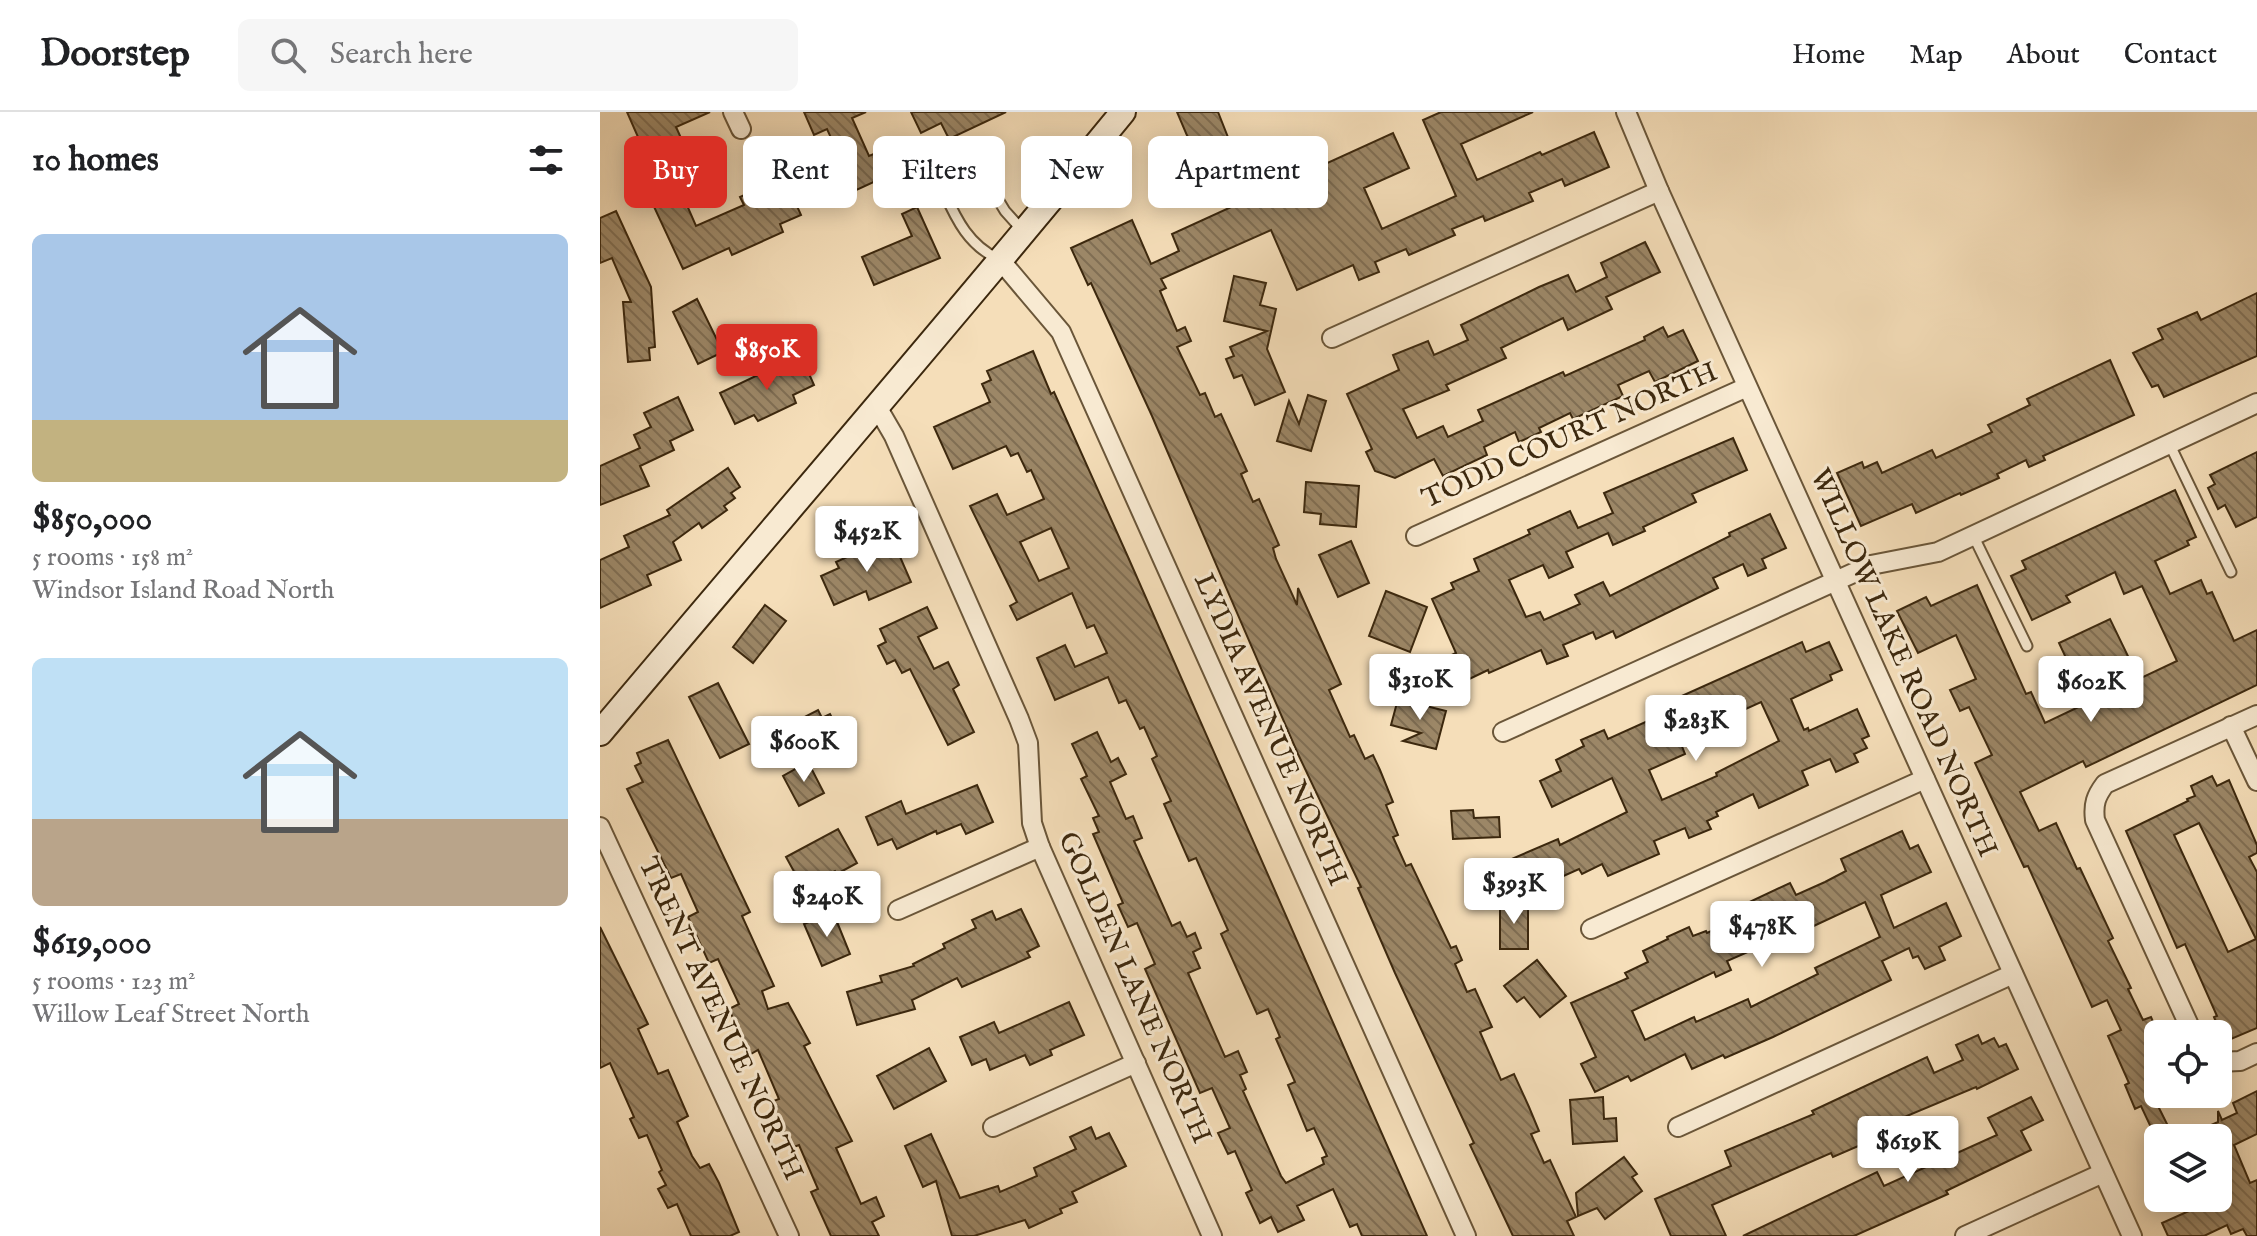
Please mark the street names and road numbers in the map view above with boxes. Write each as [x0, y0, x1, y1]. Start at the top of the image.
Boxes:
street label: TODD COURT NORTH [1417, 355, 1723, 517]
street label: WILLOW LAKE ROAD NORTH [1801, 463, 2005, 863]
street label: LYDIA AVENUE NORTH [1185, 568, 1355, 892]
street label: GOLDEN LANE NORTH [1049, 827, 1219, 1149]
street label: TRENT AVENUE NORTH [630, 852, 810, 1186]

